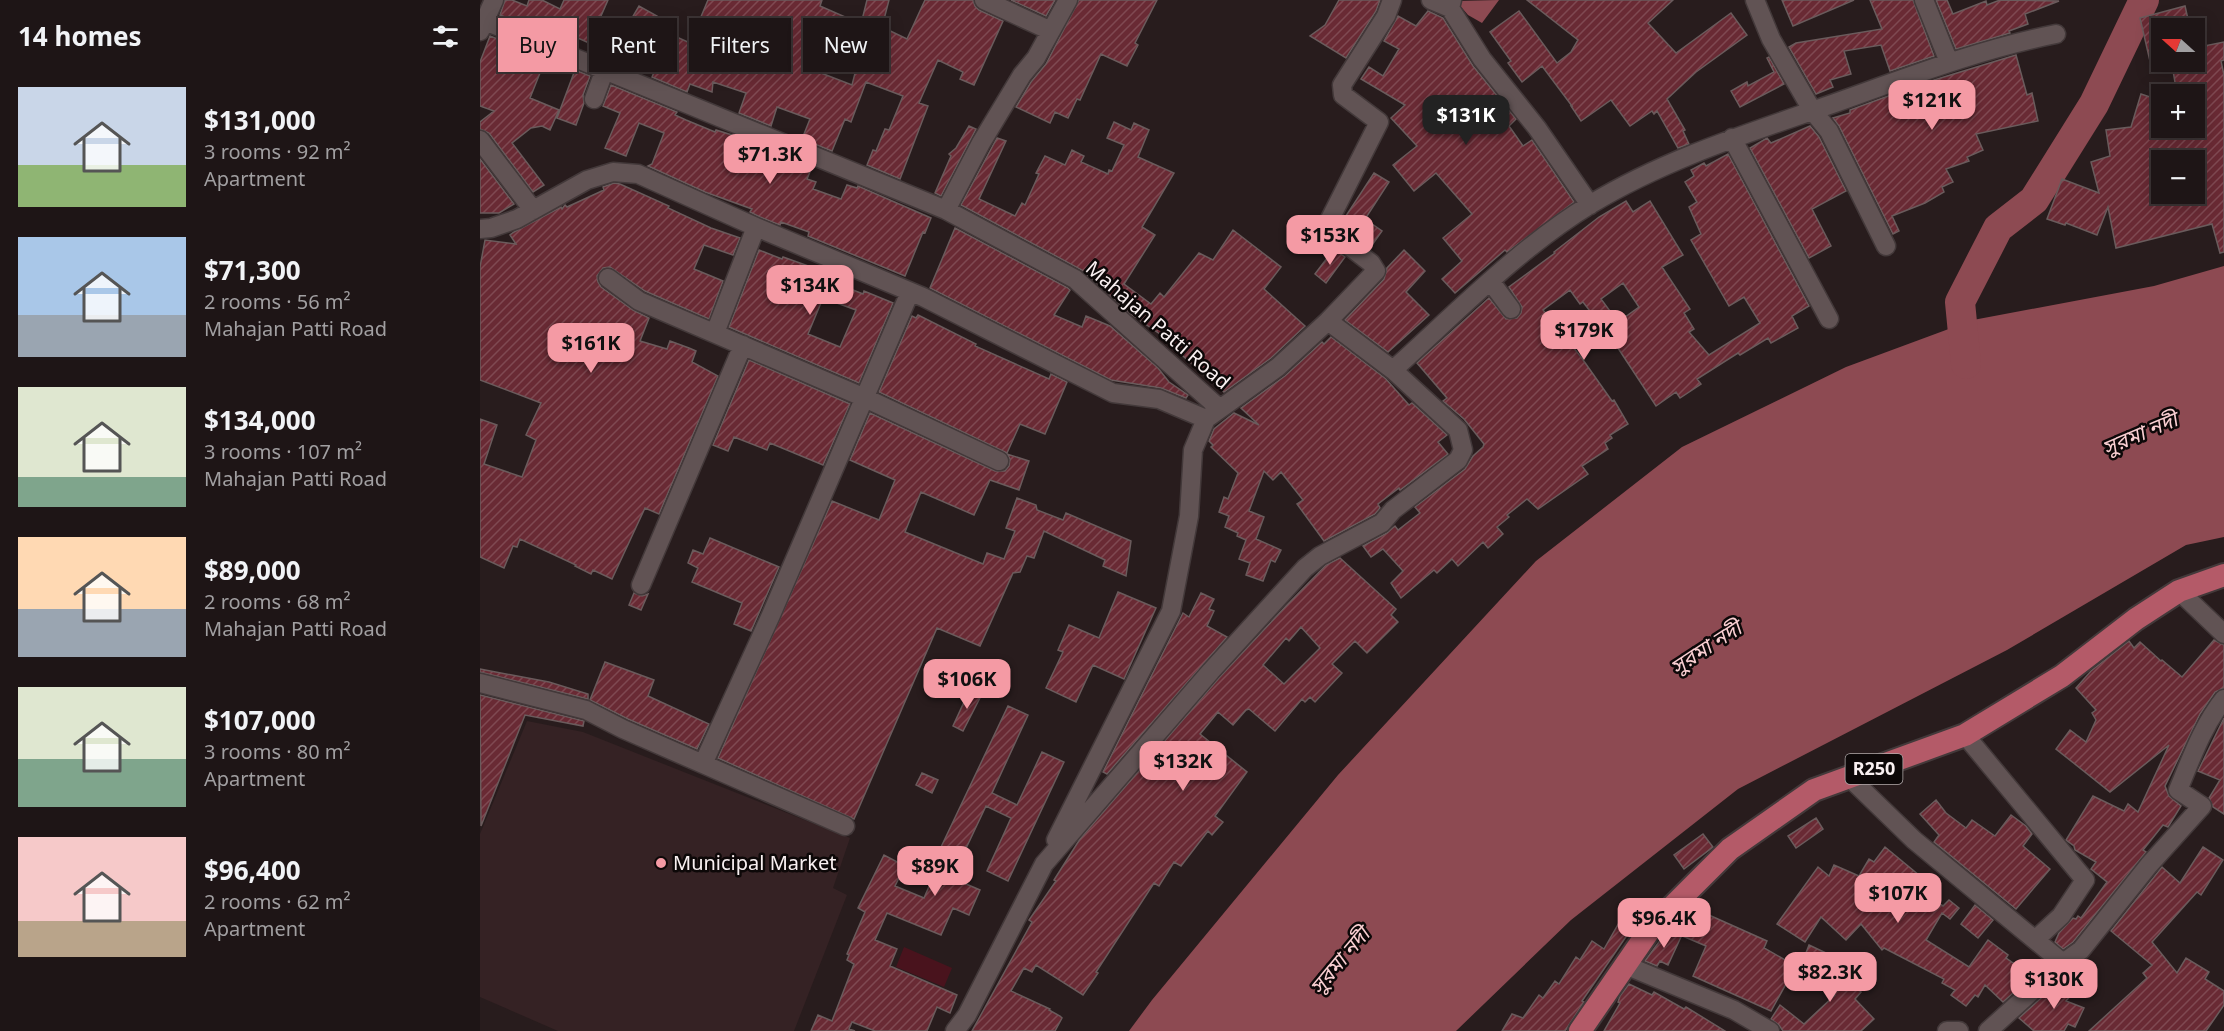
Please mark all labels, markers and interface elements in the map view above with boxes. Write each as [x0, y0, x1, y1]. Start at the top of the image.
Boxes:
text: 14 homes [18, 18, 142, 54]
chip: Buy [498, 18, 577, 72]
chip: Rent [589, 18, 677, 72]
chip: Filters [689, 18, 791, 72]
chip: New [803, 18, 889, 72]
north arrow [2151, 18, 2205, 72]
map controls [2151, 18, 2205, 204]
icon: filters [429, 20, 462, 53]
pin: $121K [1890, 80, 1974, 131]
button: + [2151, 84, 2205, 138]
text: $121K [1902, 86, 1962, 113]
pin: $131K [1424, 95, 1508, 146]
text: $131K [1436, 101, 1496, 128]
text: $131,000 [204, 102, 316, 138]
icon: home [66, 111, 138, 183]
pin: $71.3K [721, 134, 819, 185]
text: 3 rooms · 92 m² [204, 138, 351, 165]
text: $71.3K [738, 140, 802, 167]
button: − [2151, 150, 2205, 204]
text: Apartment [204, 165, 305, 192]
pin: $153K [1288, 215, 1372, 266]
text: $153K [1300, 221, 1360, 248]
text: $71,300 [204, 252, 301, 288]
street label: Mahajan Patti Road [1080, 254, 1236, 395]
icon: home [66, 261, 138, 333]
pin: $134K [768, 265, 852, 316]
text: $134K [780, 271, 840, 298]
text: 2 rooms · 56 m² [204, 288, 351, 315]
pin: $179K [1542, 310, 1626, 361]
text: Mahajan Patti Road [204, 315, 387, 342]
text: $179K [1554, 316, 1614, 343]
pin: $161K [549, 323, 633, 374]
text: $161K [561, 329, 621, 356]
text: $134,000 [204, 402, 316, 438]
water label: সুরমা নদী [2098, 403, 2186, 461]
icon: home [66, 411, 138, 483]
text: 3 rooms · 107 m² [204, 438, 362, 465]
text: Mahajan Patti Road [204, 465, 387, 492]
text: $89,000 [204, 552, 301, 588]
icon: home [66, 561, 138, 633]
text: 2 rooms · 68 m² [204, 588, 351, 615]
water label: সুরমা নদী [1665, 611, 1750, 681]
text: Mahajan Patti Road [204, 615, 387, 642]
pin: $106K [925, 659, 1009, 710]
text: $106K [937, 665, 997, 692]
text: $107,000 [204, 702, 316, 738]
icon: home [66, 711, 138, 783]
text: 3 rooms · 80 m² [204, 738, 351, 765]
pin: $132K [1141, 741, 1225, 792]
text: $132K [1153, 747, 1213, 774]
road number: R250 [1846, 754, 1902, 784]
text: Apartment [204, 765, 305, 792]
pin: $89K [899, 846, 971, 897]
place label: Municipal Market [673, 849, 836, 876]
text: $96,400 [204, 852, 301, 888]
text: $89K [911, 852, 959, 879]
marker: Municipal Market [654, 856, 668, 870]
icon: home [66, 861, 138, 933]
pin: $107K [1856, 873, 1940, 924]
text: $107K [1868, 879, 1928, 906]
text: 2 rooms · 62 m² [204, 888, 351, 915]
pin: $96.4K [1615, 898, 1713, 949]
text: $96.4K [1632, 904, 1696, 931]
text: Apartment [204, 915, 305, 942]
water label: সুরমা নদী [1303, 918, 1378, 1000]
pin: $82.3K [1781, 952, 1879, 1003]
text: $82.3K [1798, 958, 1862, 985]
pin: $130K [2012, 959, 2096, 1010]
text: $130K [2024, 965, 2084, 992]

